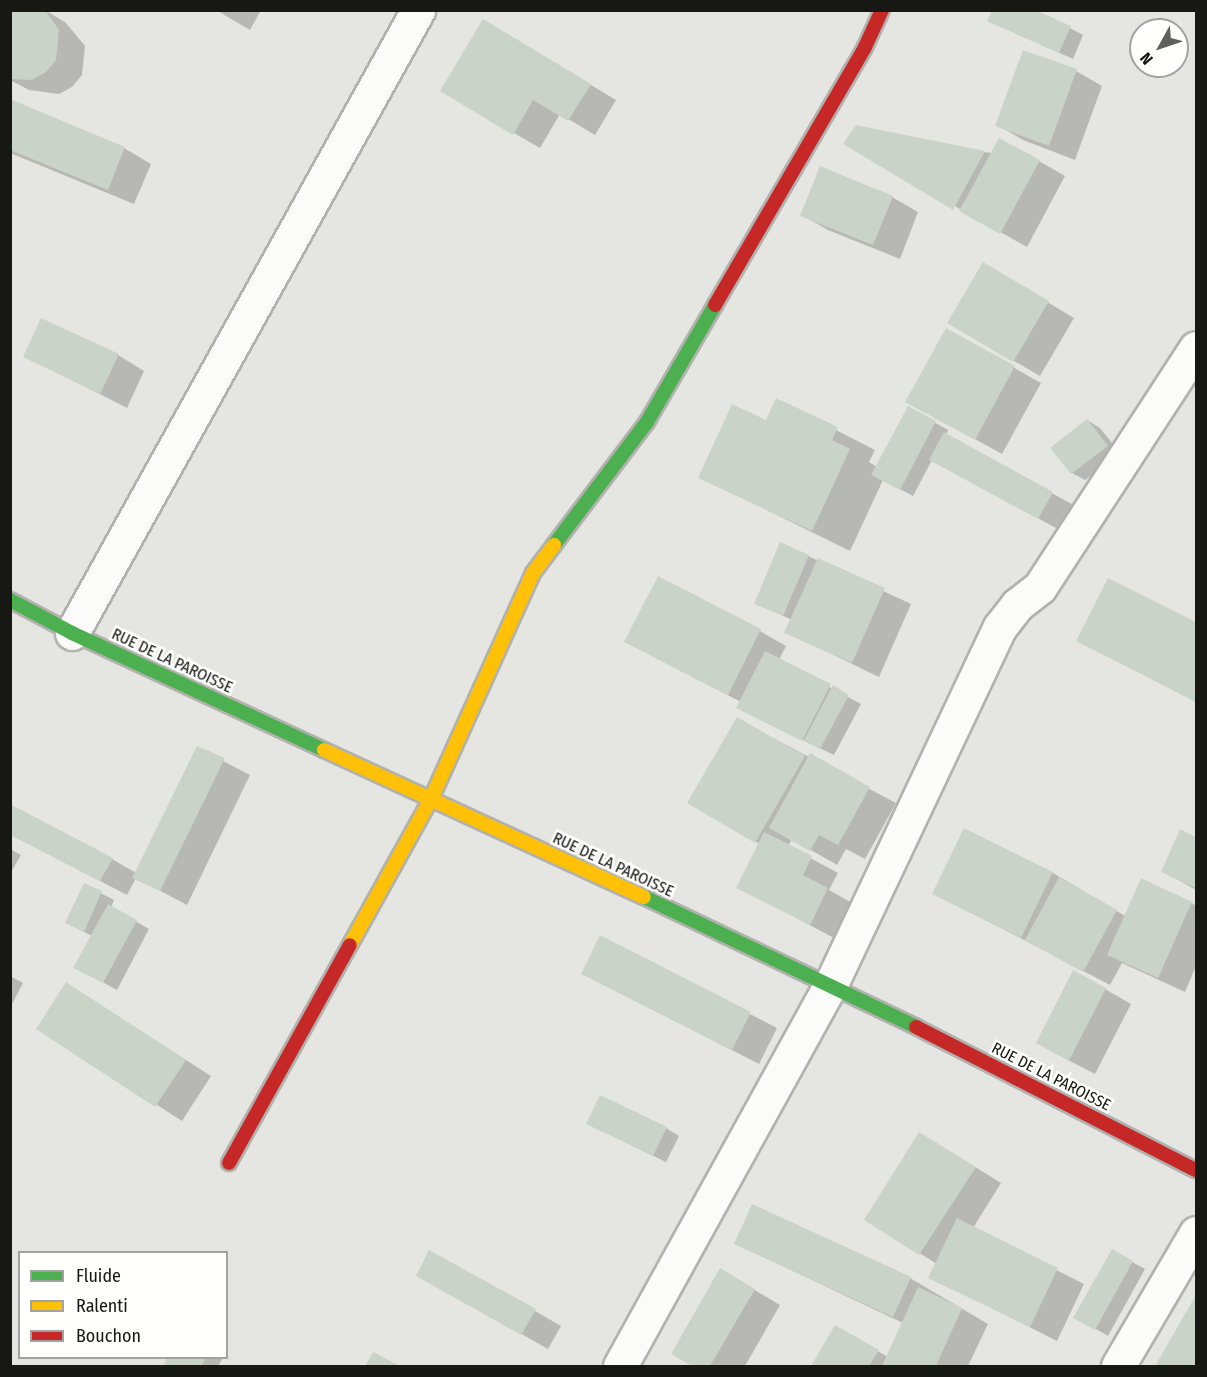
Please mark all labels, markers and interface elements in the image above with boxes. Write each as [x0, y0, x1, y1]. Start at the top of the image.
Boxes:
north arrow [1129, 18, 1189, 78]
text: N [1136, 49, 1157, 68]
street label: RUE DE LA PAROISSE [109, 625, 235, 697]
street label: RUE DE LA PAROISSE [550, 829, 676, 901]
street label: RUE DE LA PAROISSE [988, 1039, 1114, 1115]
legend [18, 1251, 228, 1359]
text: Fluide [76, 1265, 121, 1287]
text: Ralenti [76, 1295, 128, 1317]
text: Bouchon [76, 1325, 141, 1347]

